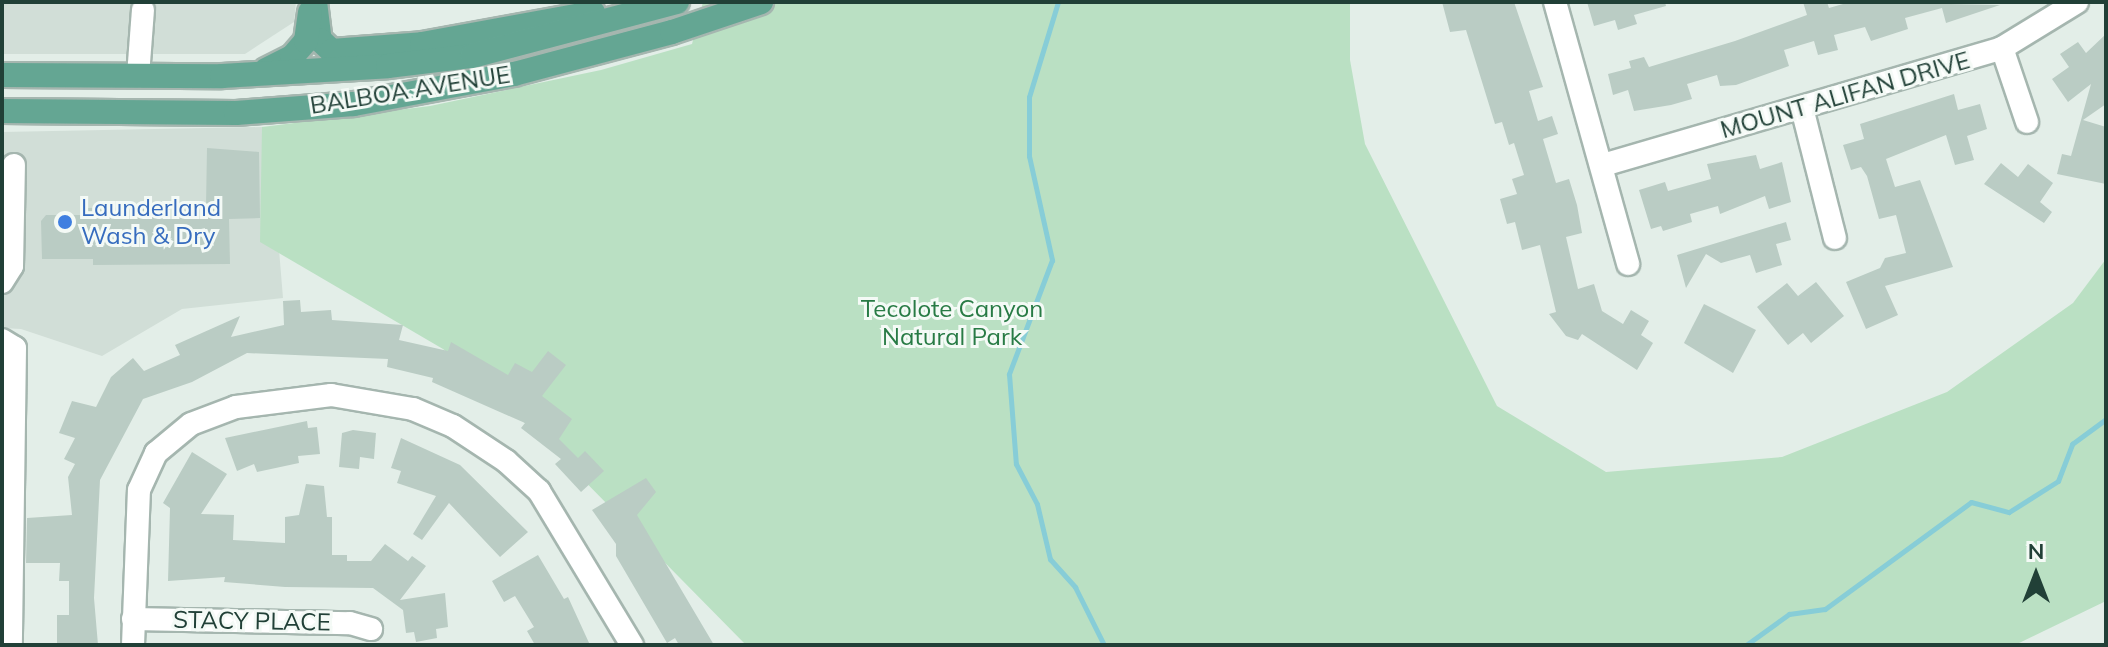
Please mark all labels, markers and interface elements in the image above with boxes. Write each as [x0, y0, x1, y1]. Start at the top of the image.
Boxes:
street label: MOUNT ALIFAN DRIVE [1717, 46, 1973, 144]
street label: BALBOA AVENUE [308, 60, 512, 120]
place label: Launderland Wash & Dry [81, 194, 221, 250]
marker: Launderland Wash & Dry [56, 213, 74, 231]
park label: Tecolote Canyon Natural Park [861, 295, 1043, 351]
north arrow [1996, 535, 2076, 615]
text: N [2028, 537, 2044, 565]
street label: STACY PLACE [173, 605, 331, 637]

